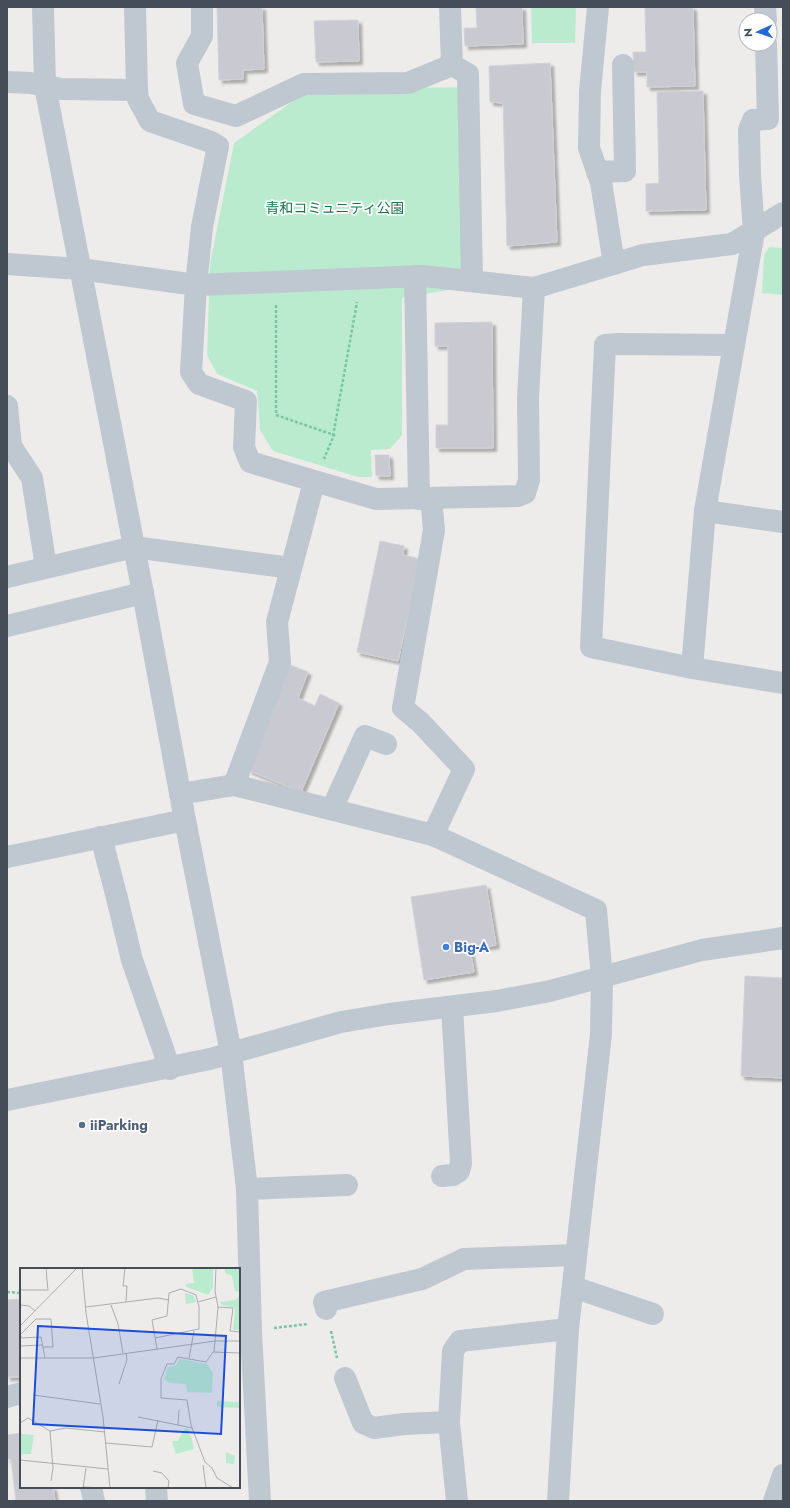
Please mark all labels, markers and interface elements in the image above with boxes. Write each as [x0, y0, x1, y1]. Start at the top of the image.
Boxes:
north arrow [738, 12, 778, 52]
text: N [740, 28, 756, 37]
park label: 青和コミュニティ公園 [265, 198, 405, 218]
place label: Big-A [454, 937, 490, 957]
marker: Big-A [441, 942, 451, 952]
place label: iiParking [90, 1115, 148, 1135]
marker: iiParking [77, 1120, 87, 1130]
inset map [20, 1268, 240, 1488]

